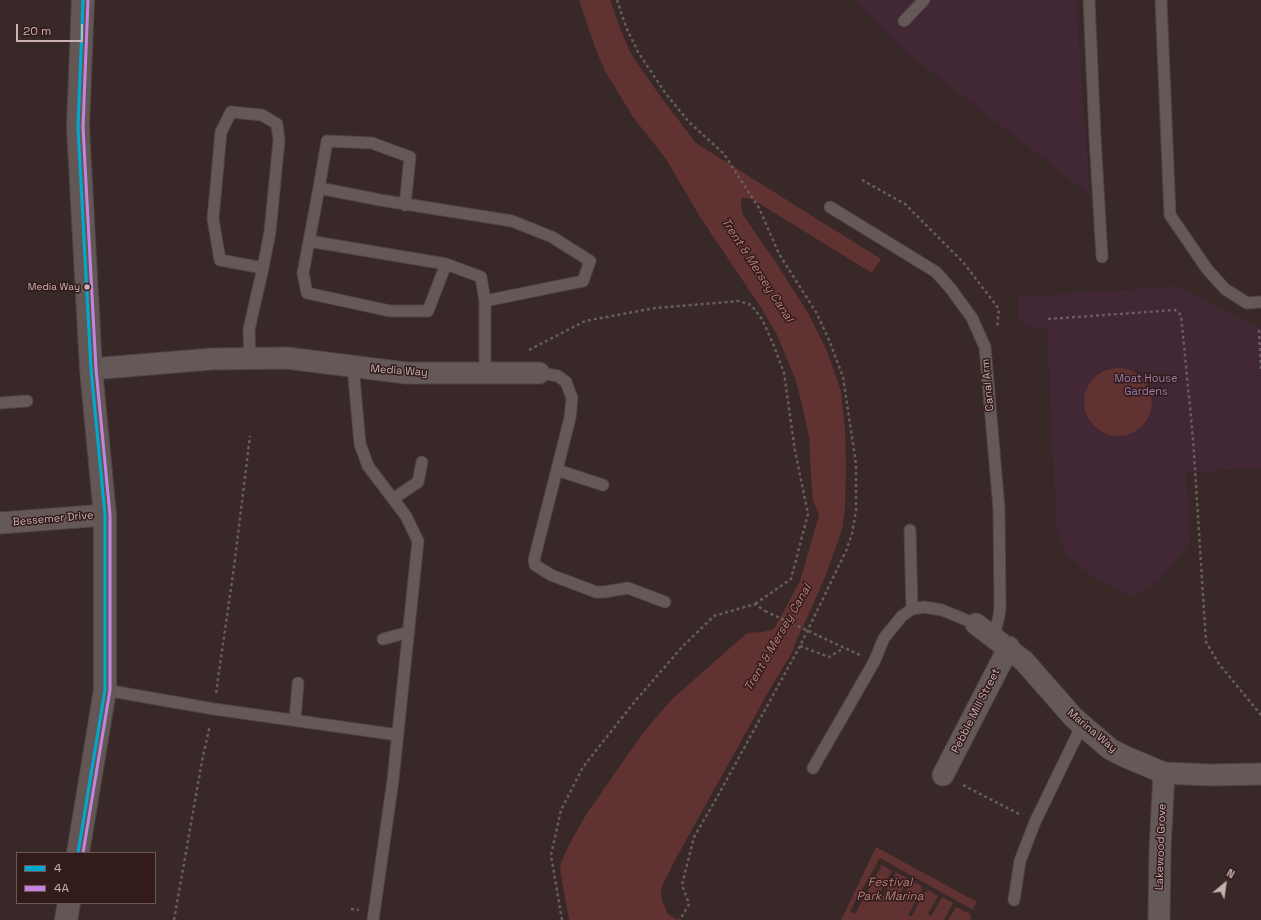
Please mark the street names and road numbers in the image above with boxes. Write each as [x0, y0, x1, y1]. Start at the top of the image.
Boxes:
street label: Canal Arm [979, 358, 997, 412]
street label: Media Way [370, 362, 428, 380]
street label: Bessemer Drive [12, 509, 94, 529]
street label: Pebble Mill Street [949, 666, 1003, 756]
street label: Marina Way [1064, 706, 1120, 756]
street label: Lakewood Grove [1153, 804, 1169, 890]

